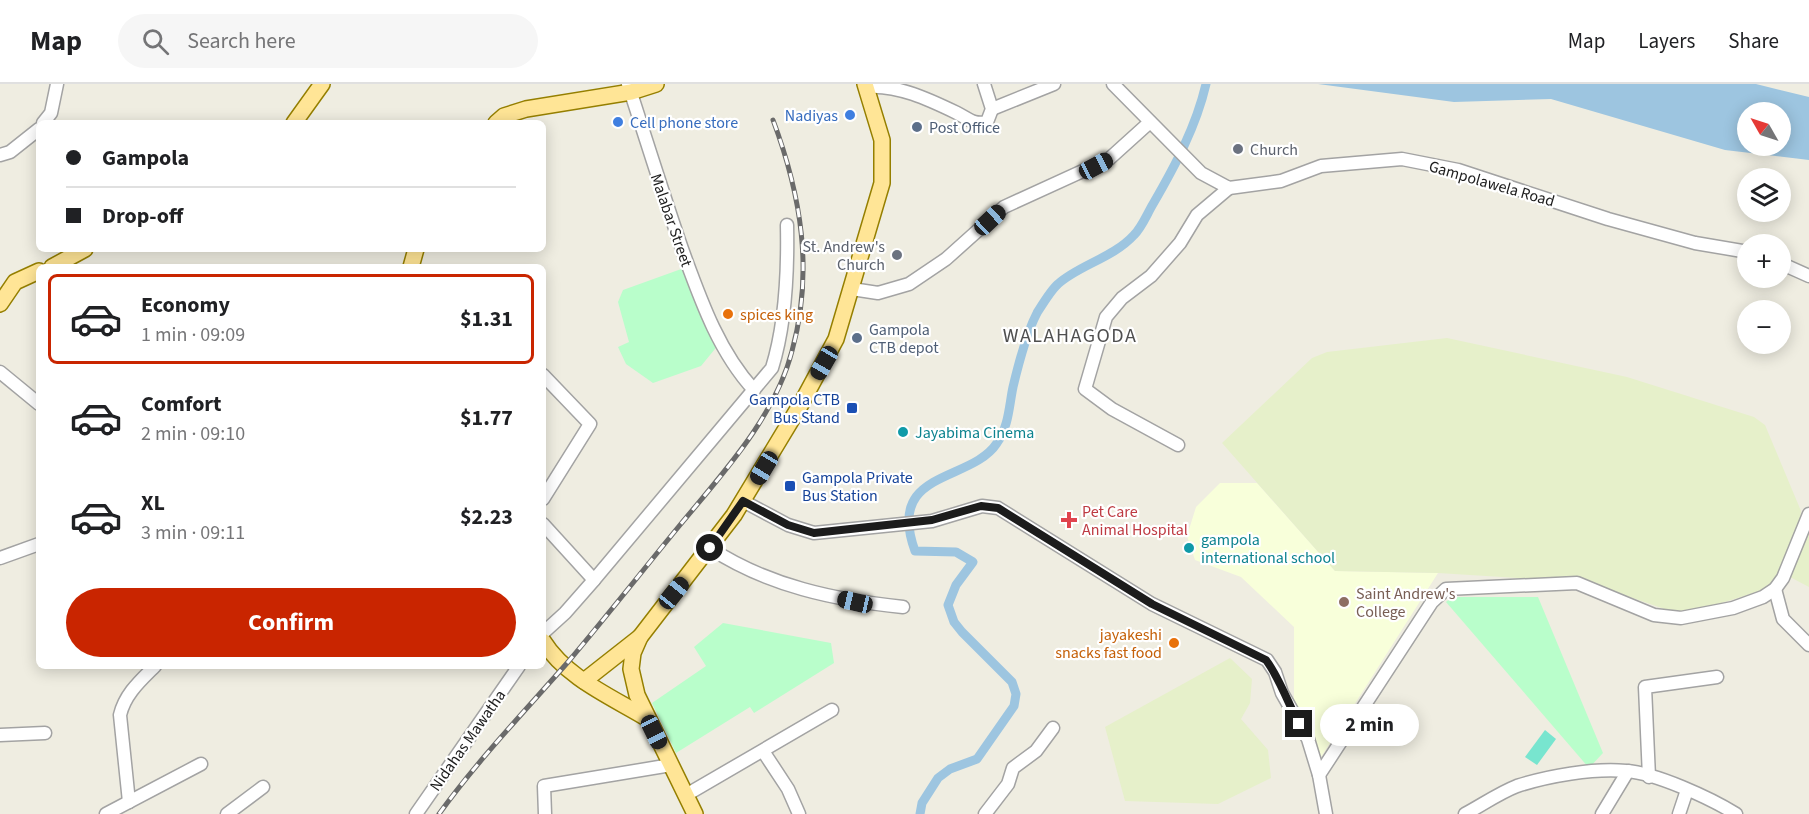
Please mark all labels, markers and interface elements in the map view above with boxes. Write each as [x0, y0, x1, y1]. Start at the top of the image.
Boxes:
search box [118, 14, 538, 68]
text: Map [30, 21, 82, 61]
icon: search [139, 25, 172, 58]
text: Search here [187, 25, 296, 57]
text: Map [1568, 26, 1605, 56]
text: Layers [1638, 26, 1695, 56]
text: Share [1728, 26, 1779, 56]
north arrow [1737, 102, 1791, 156]
map controls [1737, 102, 1791, 354]
place label: Nadiyas [785, 105, 838, 127]
marker: Nadiyas [843, 108, 857, 122]
place label: Cell phone store [630, 112, 738, 134]
marker: Cell phone store [611, 115, 625, 129]
place label: Post Office [929, 117, 1000, 139]
marker: Post Office [910, 120, 924, 134]
place label: Church [1250, 139, 1298, 161]
text: Gampola [102, 142, 189, 174]
marker: Church [1231, 142, 1245, 156]
car [1076, 150, 1116, 182]
street label: Gampolawela Road [1426, 155, 1557, 212]
button: layers [1737, 168, 1791, 222]
street label: Malabar Street [645, 171, 697, 270]
text: Drop-off [102, 200, 183, 232]
car [971, 201, 1009, 239]
button: + [1737, 234, 1791, 288]
place label: St. Andrew's Church [803, 236, 885, 276]
marker: St. Andrew's Church [890, 248, 904, 262]
text: Economy [141, 289, 230, 321]
icon: car [69, 292, 123, 346]
button: − [1737, 300, 1791, 354]
text: $1.31 [460, 303, 513, 335]
place label: spices king [740, 304, 813, 326]
marker: spices king [721, 307, 735, 321]
place label: Gampola CTB depot [869, 319, 939, 359]
text: 1 min · 09:09 [141, 321, 245, 349]
district label: WALAHAGODA [1003, 322, 1137, 350]
marker: Gampola CTB depot [850, 331, 864, 345]
car [807, 343, 841, 383]
text: Comfort [141, 388, 222, 420]
place label: Gampola CTB Bus Stand [749, 389, 840, 429]
icon: car [69, 391, 123, 445]
marker: Gampola CTB Bus Stand [845, 401, 859, 415]
text: $1.77 [460, 402, 513, 434]
text: 2 min · 09:10 [141, 420, 245, 448]
place label: Jayabima Cinema [915, 422, 1034, 444]
marker: Jayabima Cinema [896, 425, 910, 439]
car [747, 448, 781, 488]
place label: Gampola Private Bus Station [802, 467, 913, 507]
marker: Gampola Private Bus Station [783, 479, 797, 493]
text: XL [141, 487, 165, 519]
icon: car [69, 490, 123, 544]
text: $2.23 [460, 501, 513, 533]
place label: Pet Care Animal Hospital [1082, 501, 1188, 541]
marker: Pet Care Animal Hospital [1060, 511, 1078, 529]
text: 3 min · 09:11 [141, 519, 245, 547]
place label: gampola international school [1201, 529, 1335, 569]
route start [696, 534, 723, 561]
marker: gampola international school [1182, 541, 1196, 555]
car [656, 573, 692, 613]
place label: Saint Andrew's College [1356, 583, 1456, 623]
button: Confirm [66, 588, 516, 657]
car [835, 589, 875, 615]
marker: Saint Andrew's College [1337, 595, 1351, 609]
place label: jayakeshi snacks fast food [1055, 624, 1162, 664]
marker: jayakeshi snacks fast food [1167, 636, 1181, 650]
street label: Nidahas Mawatha [425, 686, 511, 796]
callout: 2 min [1320, 703, 1419, 745]
route end [1285, 710, 1312, 737]
text: 2 min [1345, 711, 1394, 739]
car [638, 712, 670, 752]

